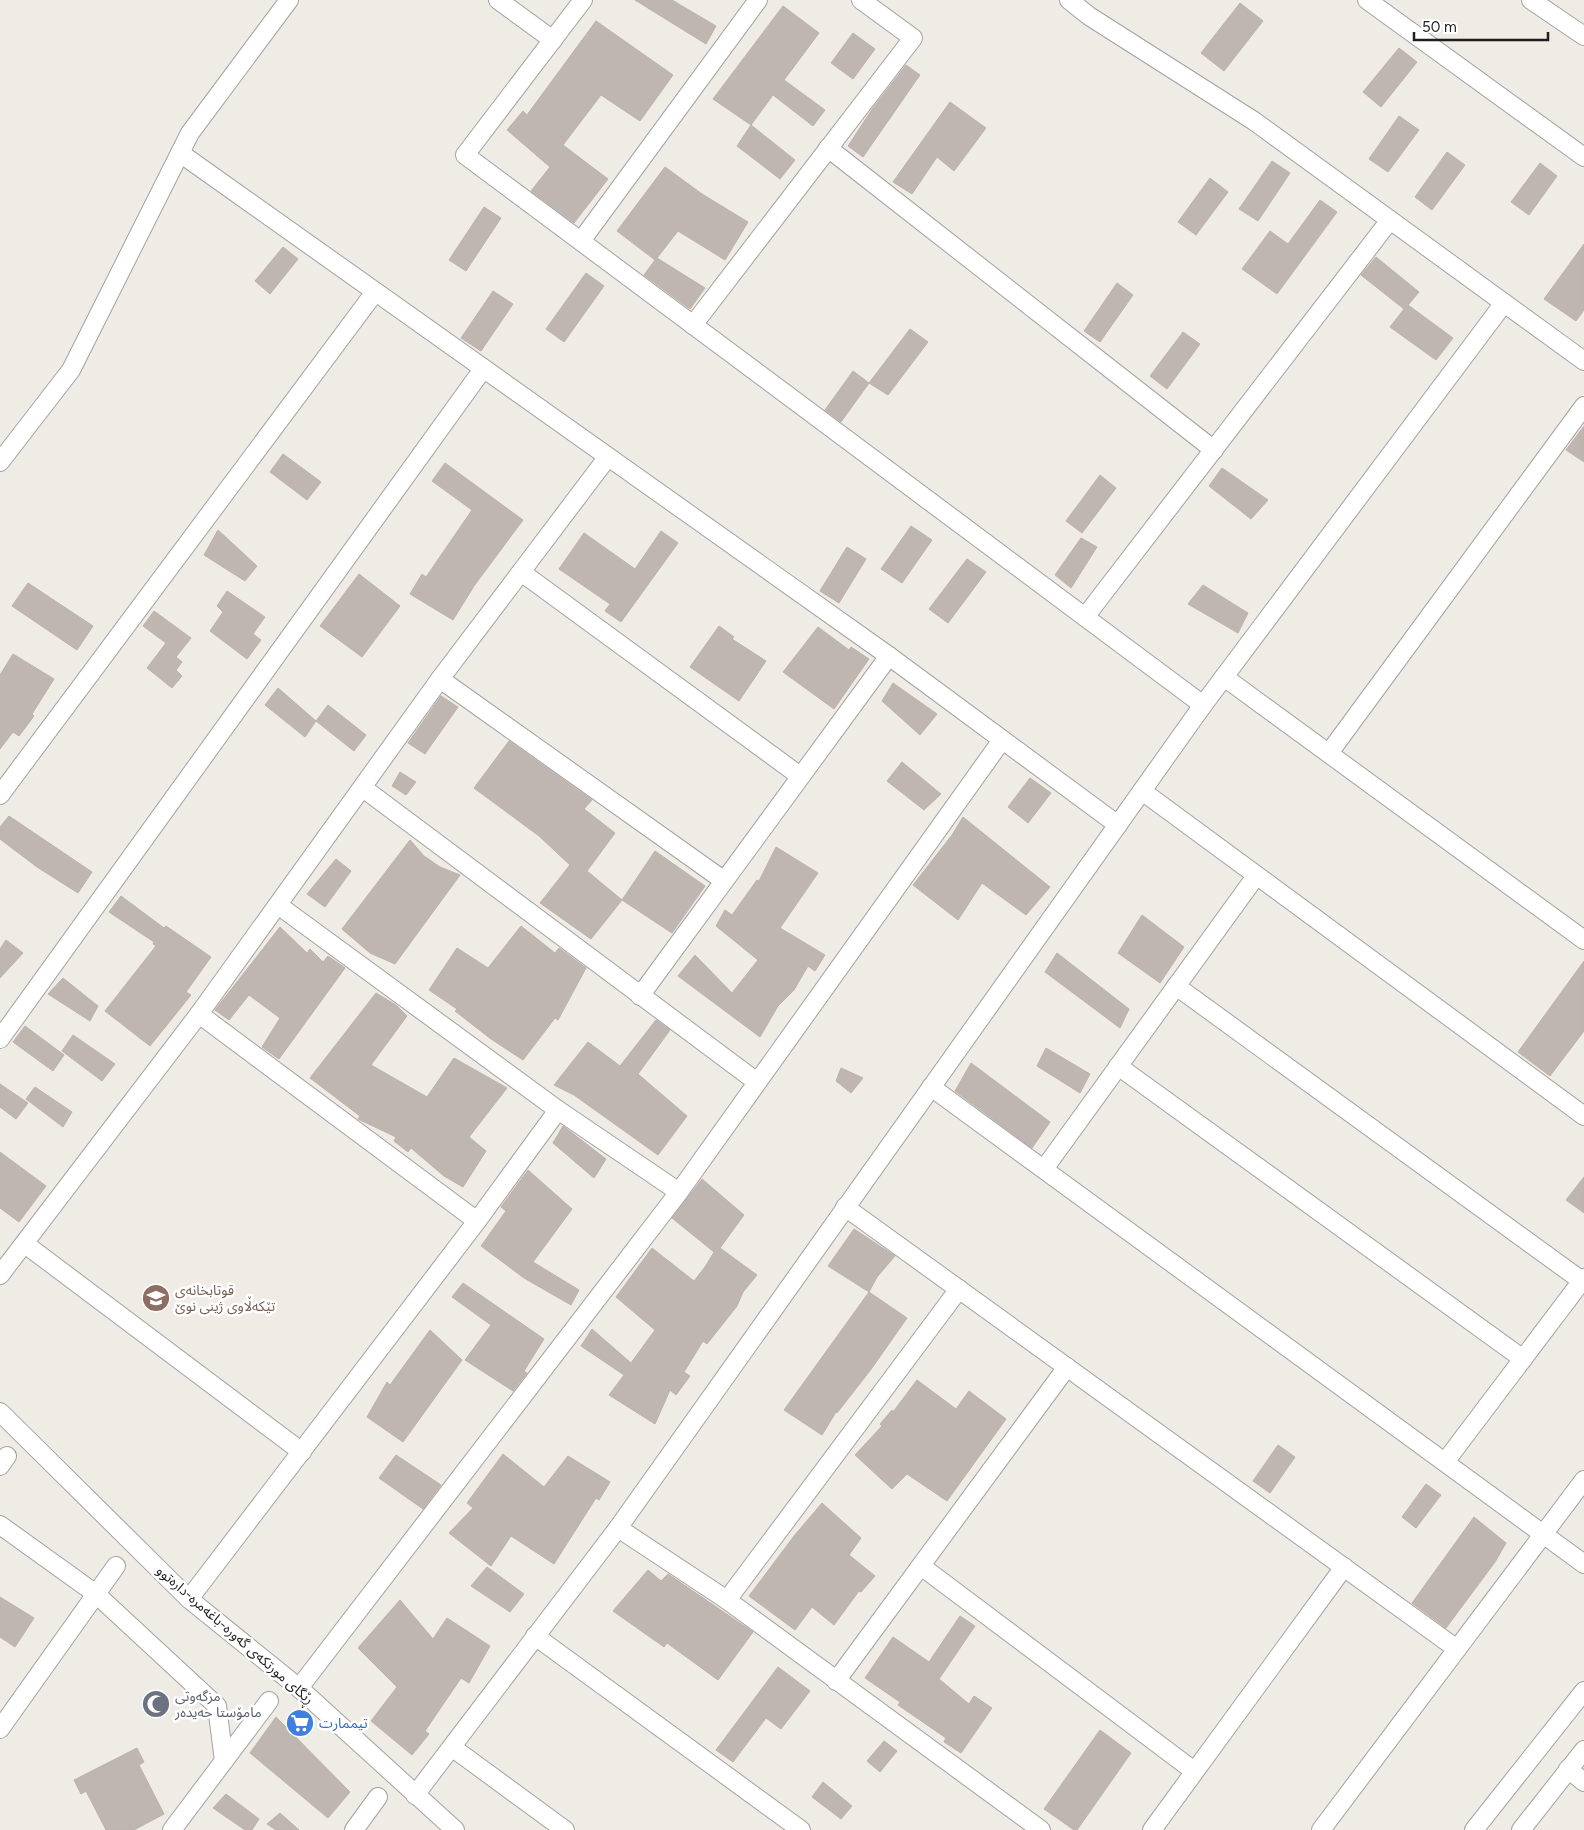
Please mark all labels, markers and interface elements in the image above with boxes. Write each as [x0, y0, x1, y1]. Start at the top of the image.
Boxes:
scale bar [1414, 10, 1548, 42]
text: 50 m [1422, 18, 1457, 36]
place label: قوتابخانەی تێکەڵاوی ژینی نوێ [175, 1282, 275, 1315]
school or university icon: قوتابخانەی تێکەڵاوی ژینی نوێ [141, 1283, 171, 1313]
street label: ڕێگای مورتکەی گەورە-باغەمرە-دارەتوو [151, 1562, 317, 1710]
place label: مزگەوتی مامۆستا حەیدەر [174, 1688, 262, 1721]
mosque icon: مزگەوتی مامۆستا حەیدەر [141, 1689, 171, 1719]
supermarket icon: تیممارت [285, 1708, 315, 1738]
place label: تیممارت [319, 1715, 368, 1732]

